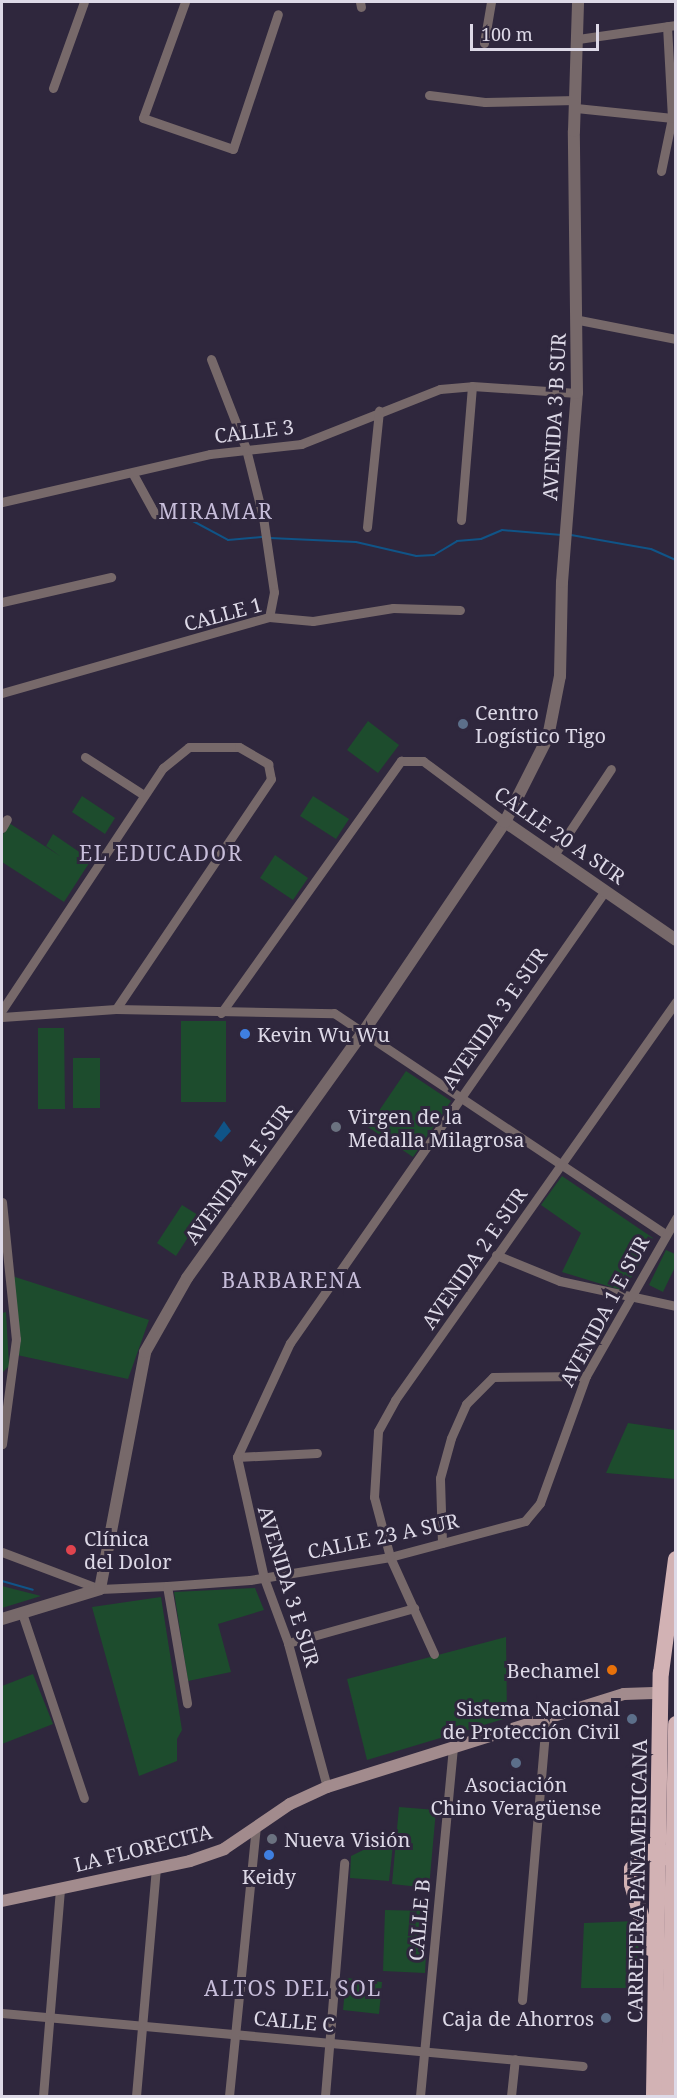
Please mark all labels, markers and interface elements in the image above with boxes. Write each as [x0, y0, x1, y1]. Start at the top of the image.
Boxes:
scale bar [473, 12, 602, 50]
text: 100 m [481, 22, 533, 46]
street label: AVENIDA 3 B SUR [538, 333, 570, 501]
street label: CALLE 3 [213, 414, 295, 448]
district label: MIRAMAR [159, 498, 273, 524]
street label: CALLE 1 [181, 592, 265, 636]
place label: Centro Logístico Tigo [475, 700, 606, 747]
marker: Centro Logístico Tigo [456, 717, 470, 731]
street label: CALLE 20 A SUR [490, 781, 630, 889]
district label: EL EDUCADOR [79, 840, 243, 866]
street label: AVENIDA 3 E SUR [436, 943, 552, 1093]
place label: Kevin Wu Wu [257, 1022, 390, 1046]
marker: Kevin Wu Wu [238, 1027, 252, 1041]
street label: AVENIDA 4 E SUR [179, 1099, 297, 1249]
place label: Virgen de la Medalla Milagrosa [348, 1104, 524, 1151]
marker: Virgen de la Medalla Milagrosa [329, 1120, 343, 1134]
street label: AVENIDA 2 E SUR [416, 1183, 532, 1333]
street label: AVENIDA 1 E SUR [554, 1232, 654, 1390]
district label: BARBARENA [221, 1267, 363, 1293]
street label: AVENIDA 3 E SUR [253, 1503, 325, 1669]
street label: CALLE 23 A SUR [305, 1508, 461, 1564]
place label: Clínica del Dolor [84, 1526, 172, 1573]
marker: Clínica del Dolor [62, 1541, 80, 1559]
place label: Bechamel [507, 1658, 600, 1682]
marker: Bechamel [605, 1663, 619, 1677]
place label: Sistema Nacional de Protección Civil [442, 1696, 620, 1743]
marker: Sistema Nacional de Protección Civil [625, 1712, 639, 1726]
street label: CARRETERA PANAMERICANA [623, 1739, 651, 2023]
marker: Asociación Chino Veragüense [509, 1756, 523, 1770]
place label: Asociación Chino Veragüense [430, 1772, 602, 1819]
street label: LA FLORECITA [72, 1819, 214, 1877]
place label: Nueva Visión [284, 1827, 410, 1851]
marker: Nueva Visión [265, 1832, 279, 1846]
marker: Keidy [262, 1848, 276, 1862]
place label: Keidy [242, 1864, 296, 1888]
street label: CALLE B [403, 1878, 435, 1962]
district label: ALTOS DEL SOL [204, 1975, 382, 2001]
street label: CALLE C [252, 2006, 336, 2036]
place label: Caja de Ahorros [442, 2006, 594, 2030]
marker: Caja de Ahorros [599, 2011, 613, 2025]

